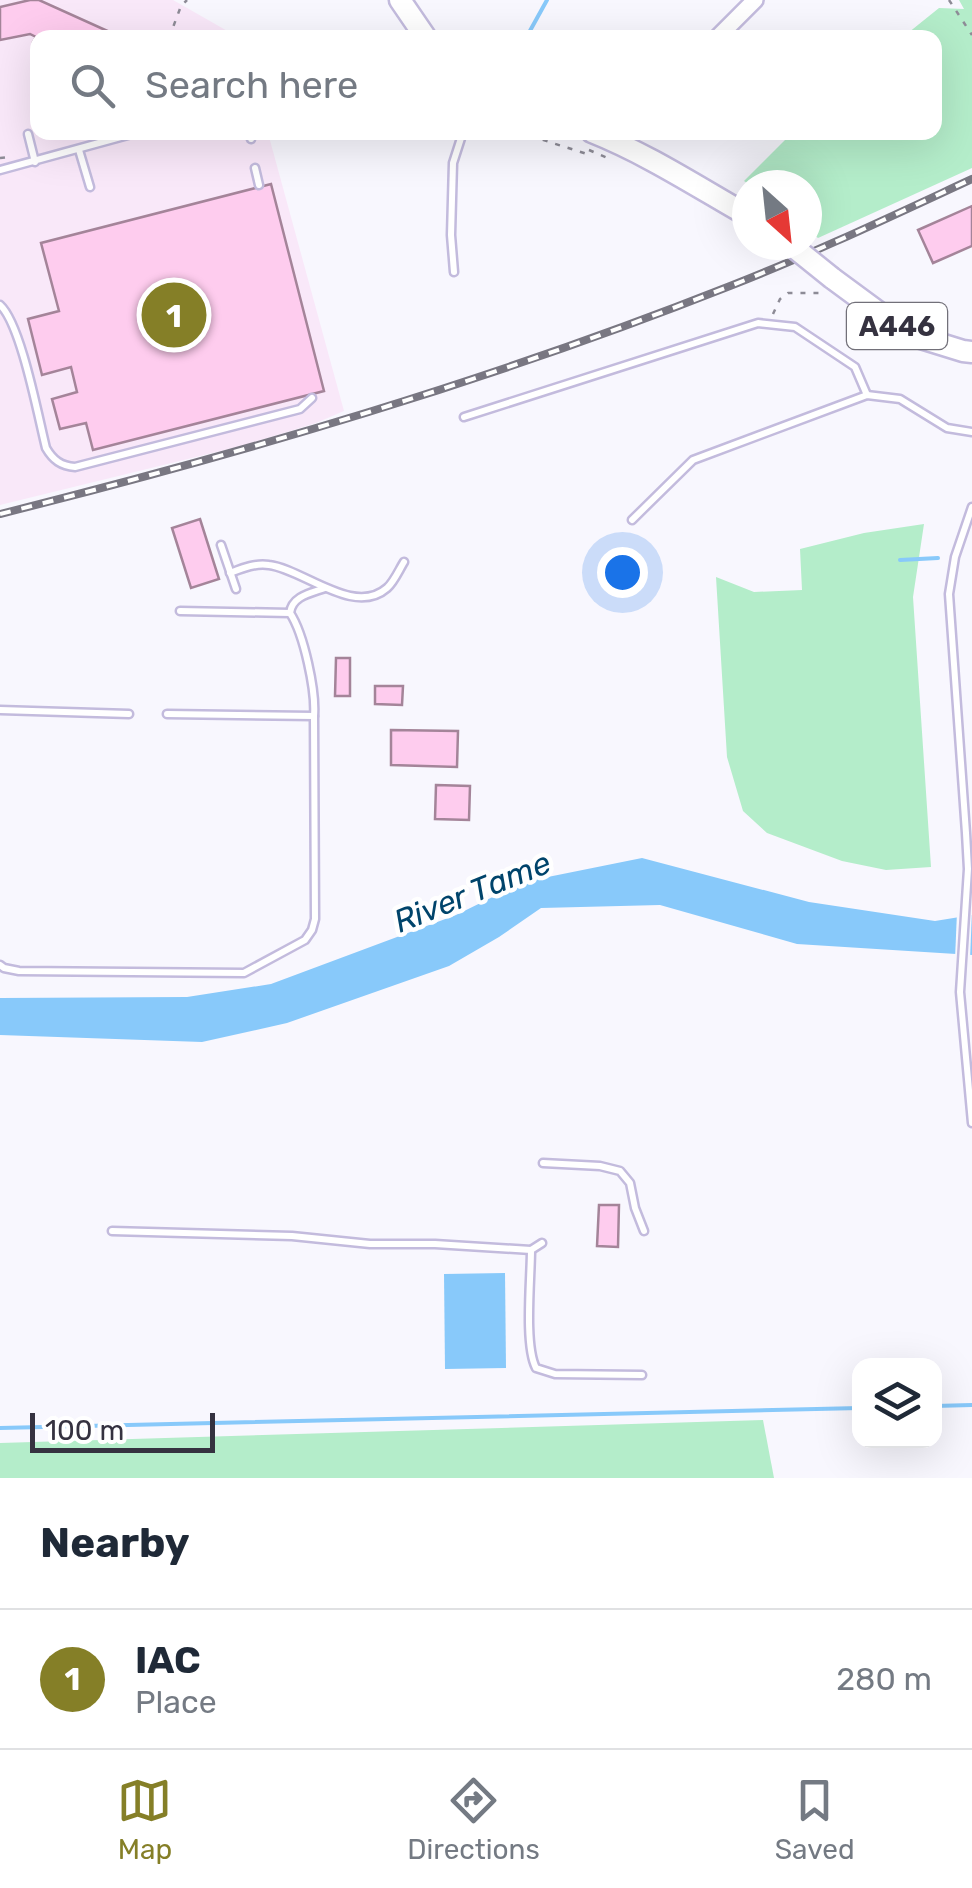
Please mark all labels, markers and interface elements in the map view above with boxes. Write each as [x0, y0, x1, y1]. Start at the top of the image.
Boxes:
search box [30, 30, 942, 140]
icon: search [65, 58, 120, 113]
text: Search here [145, 62, 358, 108]
north arrow [732, 170, 822, 260]
pin: 1 [142, 278, 206, 352]
road number: A446 [847, 303, 947, 349]
your location [597, 547, 648, 598]
water label: River Tame [388, 843, 556, 941]
map controls [852, 1358, 942, 1448]
button: layers [852, 1358, 942, 1448]
scale bar [30, 1408, 215, 1452]
text: 100 m [45, 1414, 124, 1447]
text: Nearby [40, 1518, 190, 1568]
text: IAC [135, 1637, 201, 1683]
text: 1 [65, 1660, 80, 1698]
text: 280 m [836, 1660, 932, 1698]
text: Place [135, 1683, 217, 1721]
tab: Map [117, 1773, 172, 1866]
tab: Directions [407, 1773, 540, 1866]
tab: Saved [775, 1773, 855, 1866]

